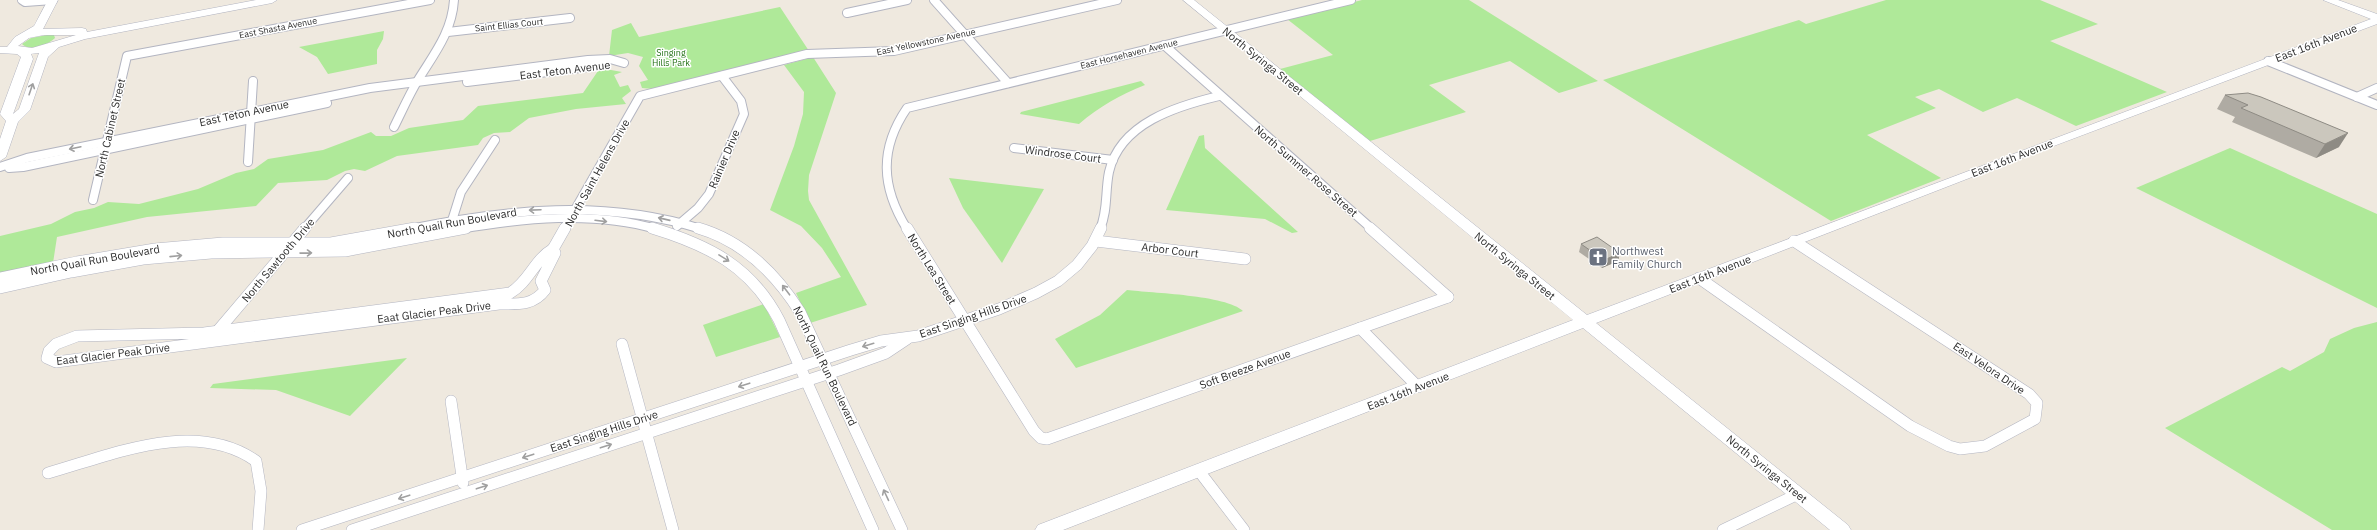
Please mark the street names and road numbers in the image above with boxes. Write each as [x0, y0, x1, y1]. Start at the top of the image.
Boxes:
street label: East Shasta Avenue [238, 15, 318, 40]
street label: Saint Ellias Court [474, 15, 544, 34]
street label: East 16th Avenue [2273, 21, 2359, 65]
street label: North Syringa Street [1220, 24, 1306, 98]
street label: East Yellowstone Avenue [875, 26, 976, 57]
street label: East Horsehaven Avenue [1079, 36, 1179, 71]
street label: East Teton Avenue [519, 57, 611, 83]
street label: North Cabinet Street [92, 77, 128, 179]
street label: East Teton Avenue [198, 97, 290, 129]
street label: North Saint Helens Drive [562, 117, 632, 229]
street label: North Summer Rose Street [1251, 122, 1361, 220]
street label: Rainier Drive [705, 127, 743, 191]
street label: East 16th Avenue [1969, 136, 2055, 180]
street label: Windrose Court [1024, 142, 1102, 166]
street label: North Quail Run Boulevard [386, 205, 518, 241]
street label: North Sawtooth Drive [239, 215, 317, 305]
street label: North Syringa Street [1472, 229, 1558, 303]
street label: North Lea Street [905, 231, 959, 307]
street label: Arbor Court [1141, 240, 1199, 260]
street label: North Quail Run Boulevard [29, 242, 161, 278]
street label: East 16th Avenue [1667, 252, 1753, 296]
street label: East Singing Hills Drive [918, 291, 1028, 341]
street label: Eaat Glacier Peak Drive [376, 298, 492, 326]
street label: North Quail Run Boulevard [790, 304, 860, 428]
street label: East Velora Drive [1950, 339, 2028, 397]
street label: Eaat Glacier Peak Drive [55, 340, 171, 368]
street label: Soft Breeze Avenue [1197, 346, 1293, 392]
street label: East 16th Avenue [1365, 369, 1451, 413]
street label: East Singing Hills Drive [548, 407, 660, 455]
street label: North Syringa Street [1724, 432, 1810, 506]

